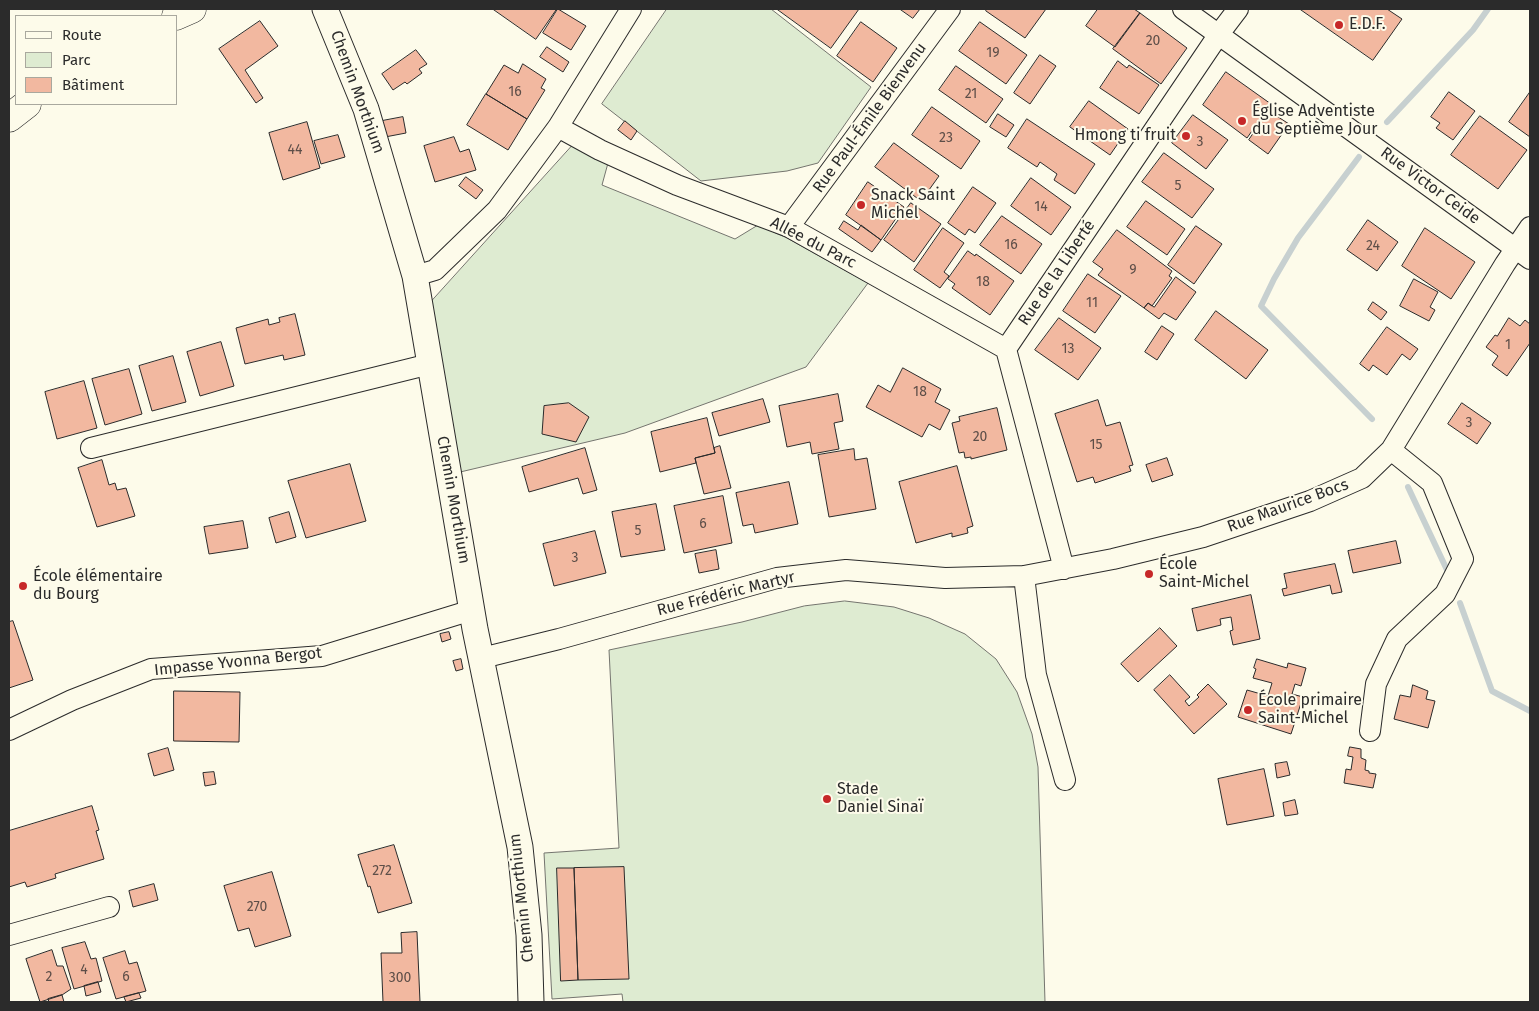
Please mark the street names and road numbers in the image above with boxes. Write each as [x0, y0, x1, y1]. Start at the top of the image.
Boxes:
street label: Chemin Morthium [326, 28, 388, 156]
street label: Rue Paul-Émile Bienvenu [809, 39, 931, 197]
street label: Rue Victor Ceide [1376, 143, 1484, 229]
street label: Allée du Parc [767, 213, 859, 273]
street label: Rue de la Liberté [1015, 217, 1099, 329]
street label: Chemin Morthium [432, 435, 474, 565]
street label: Rue Maurice Bocs [1225, 475, 1351, 537]
street label: Rue Frédéric Martyr [655, 568, 797, 620]
street label: Impasse Yvonna Bergot [153, 644, 323, 680]
street label: Chemin Morthium [506, 833, 538, 963]

